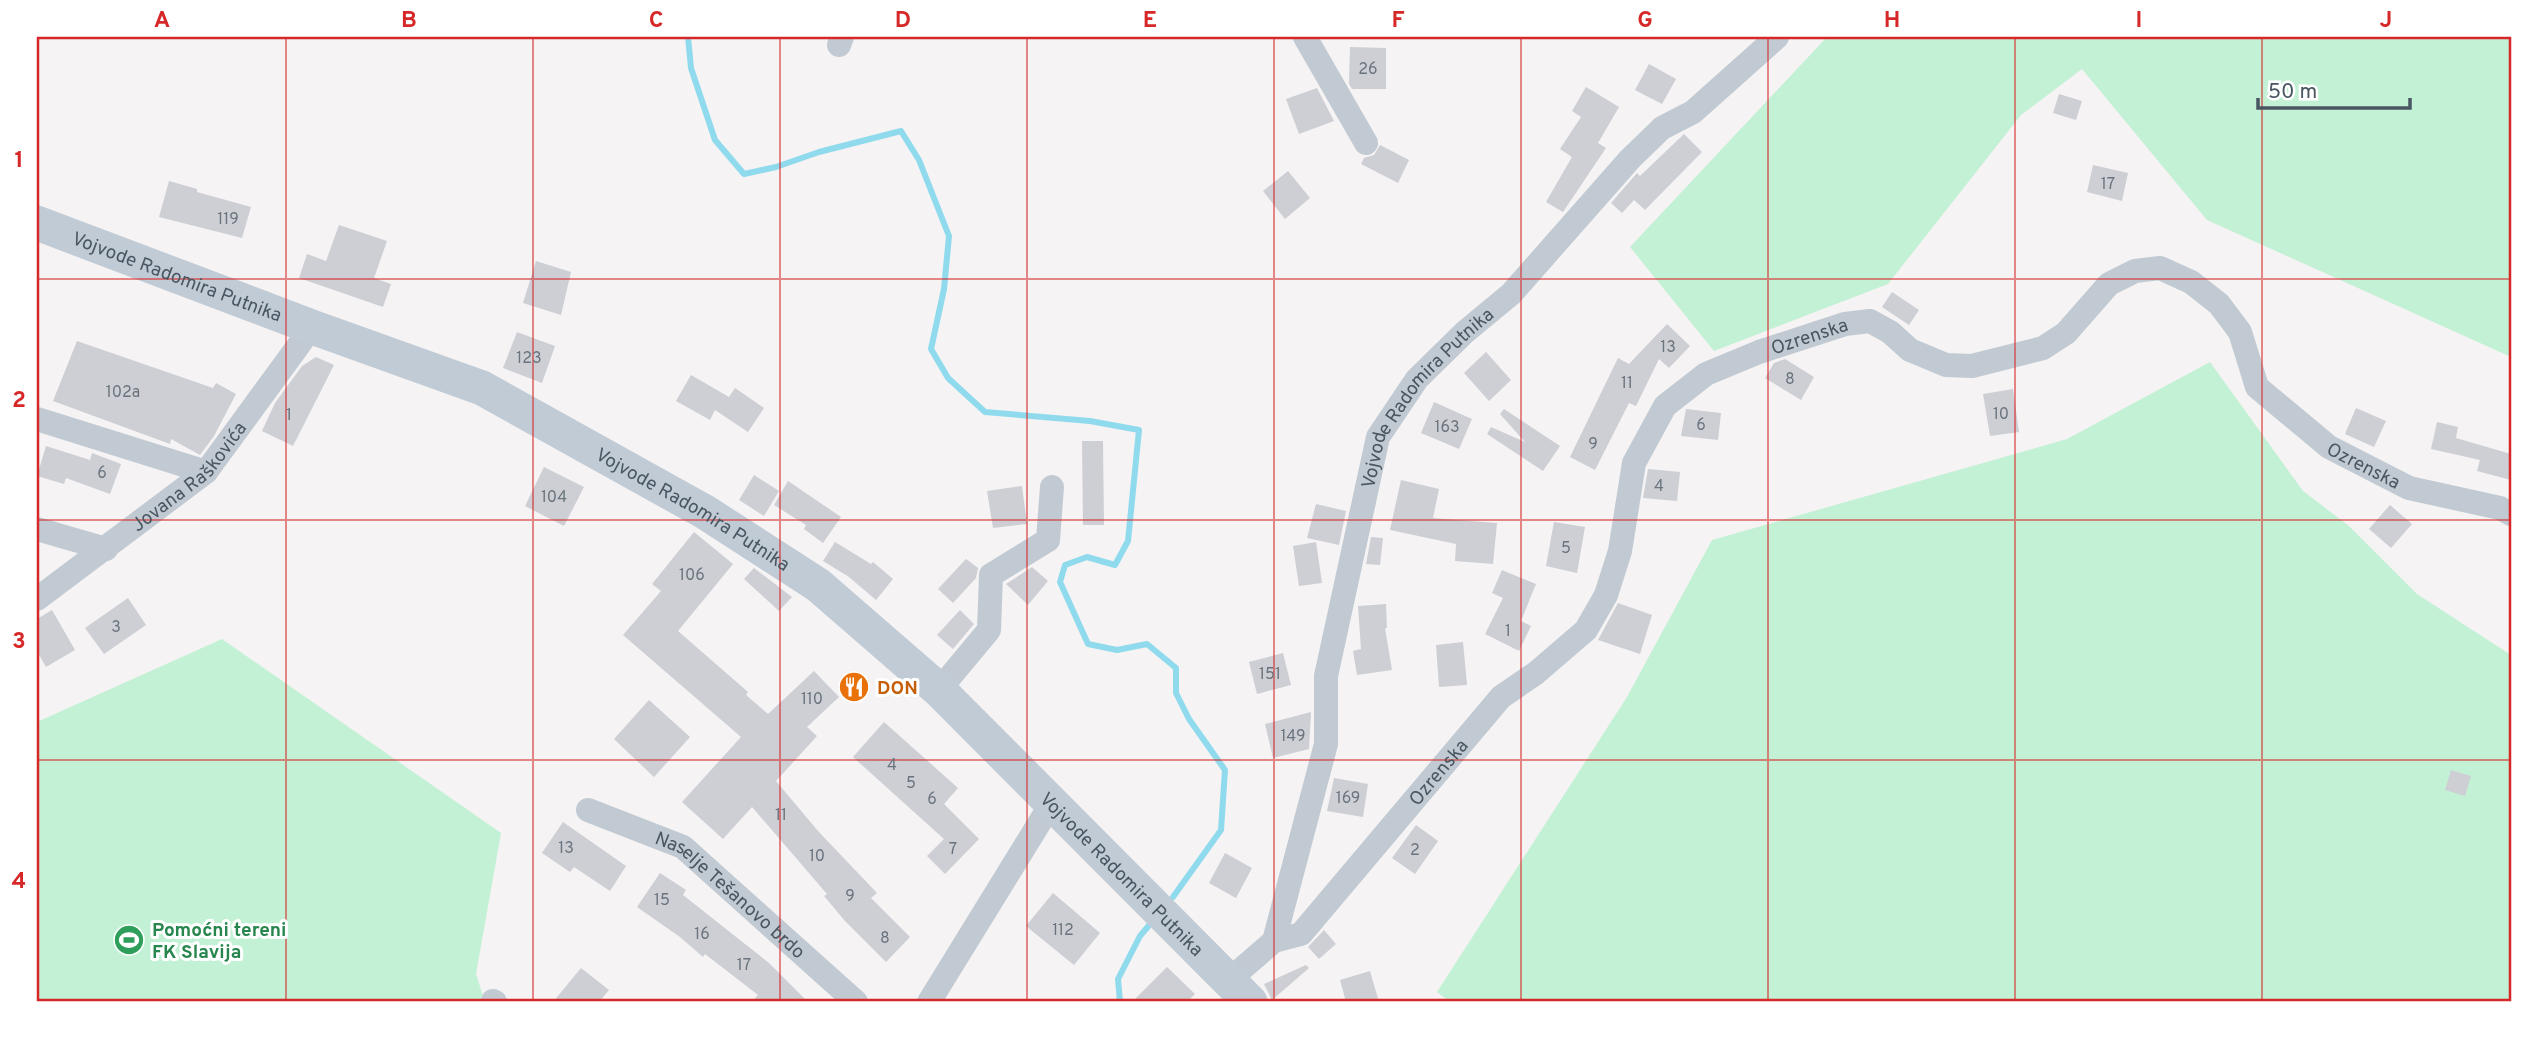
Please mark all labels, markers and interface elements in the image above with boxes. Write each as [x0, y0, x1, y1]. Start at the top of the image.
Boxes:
text: A [154, 7, 170, 36]
text: B [401, 7, 417, 36]
text: C [649, 7, 663, 36]
text: D [895, 7, 911, 36]
text: E [1143, 7, 1157, 36]
text: F [1391, 7, 1405, 36]
text: G [1637, 7, 1653, 36]
text: H [1884, 7, 1900, 36]
text: I [2136, 7, 2142, 36]
text: J [2380, 7, 2392, 36]
house number: 26 [1358, 60, 1378, 80]
scale bar [2258, 66, 2410, 110]
text: 50 m [2268, 79, 2317, 106]
text: 1 [14, 147, 24, 176]
house number: 17 [2101, 175, 2115, 195]
house number: 119 [217, 210, 239, 230]
street label: Vojvode Radomira Putnika [68, 227, 285, 328]
street label: Vojvode Radomira Putnika [1357, 303, 1500, 491]
street label: Ozrenska [1768, 314, 1851, 361]
house number: 13 [1660, 338, 1676, 358]
house number: 123 [516, 349, 542, 369]
house number: 8 [1785, 370, 1795, 390]
house number: 11 [1621, 374, 1633, 394]
house number: 102a [106, 383, 140, 403]
text: 2 [12, 387, 26, 416]
house number: 10 [1993, 405, 2009, 425]
house number: 1 [286, 406, 292, 426]
house number: 6 [1696, 416, 1706, 436]
street label: Jovana Raškovića [127, 418, 253, 538]
house number: 163 [1434, 418, 1460, 438]
house number: 9 [1588, 435, 1598, 455]
street label: Ozrenska [2322, 438, 2404, 496]
street label: Vojvode Radomira Putnika [591, 444, 794, 578]
house number: 6 [97, 464, 107, 484]
house number: 4 [1654, 477, 1664, 497]
house number: 104 [541, 488, 567, 508]
house number: 5 [1561, 539, 1571, 559]
house number: 106 [679, 566, 705, 586]
house number: 3 [111, 618, 121, 638]
house number: 1 [1505, 622, 1511, 642]
text: 3 [12, 628, 26, 657]
house number: 151 [1259, 665, 1281, 685]
restaurant icon: DON [837, 670, 871, 704]
place label: DON [877, 677, 918, 701]
house number: 110 [801, 690, 823, 710]
house number: 149 [1281, 727, 1305, 747]
street label: Ozrenska [1404, 735, 1474, 811]
house number: 4 [887, 756, 897, 776]
house number: 5 [906, 774, 916, 794]
street label: Vojvode Radomira Putnika [1034, 788, 1208, 962]
house number: 169 [1336, 789, 1360, 809]
house number: 6 [927, 790, 937, 810]
house number: 11 [775, 806, 787, 826]
street label: Naselje Tešanovo brdo [651, 827, 809, 965]
house number: 13 [558, 839, 574, 859]
house number: 7 [949, 840, 957, 860]
house number: 2 [1410, 841, 1420, 861]
house number: 10 [809, 847, 825, 867]
text: 4 [12, 868, 26, 897]
house number: 9 [845, 887, 855, 907]
house number: 15 [654, 891, 670, 911]
place label: Pomoćni tereni FK Slavija [152, 919, 286, 965]
house number: 112 [1052, 921, 1074, 941]
sports icon: Pomoćni tereni FK Slavija [112, 923, 146, 957]
house number: 16 [694, 925, 710, 945]
house number: 8 [880, 929, 890, 949]
house number: 17 [737, 956, 751, 976]

